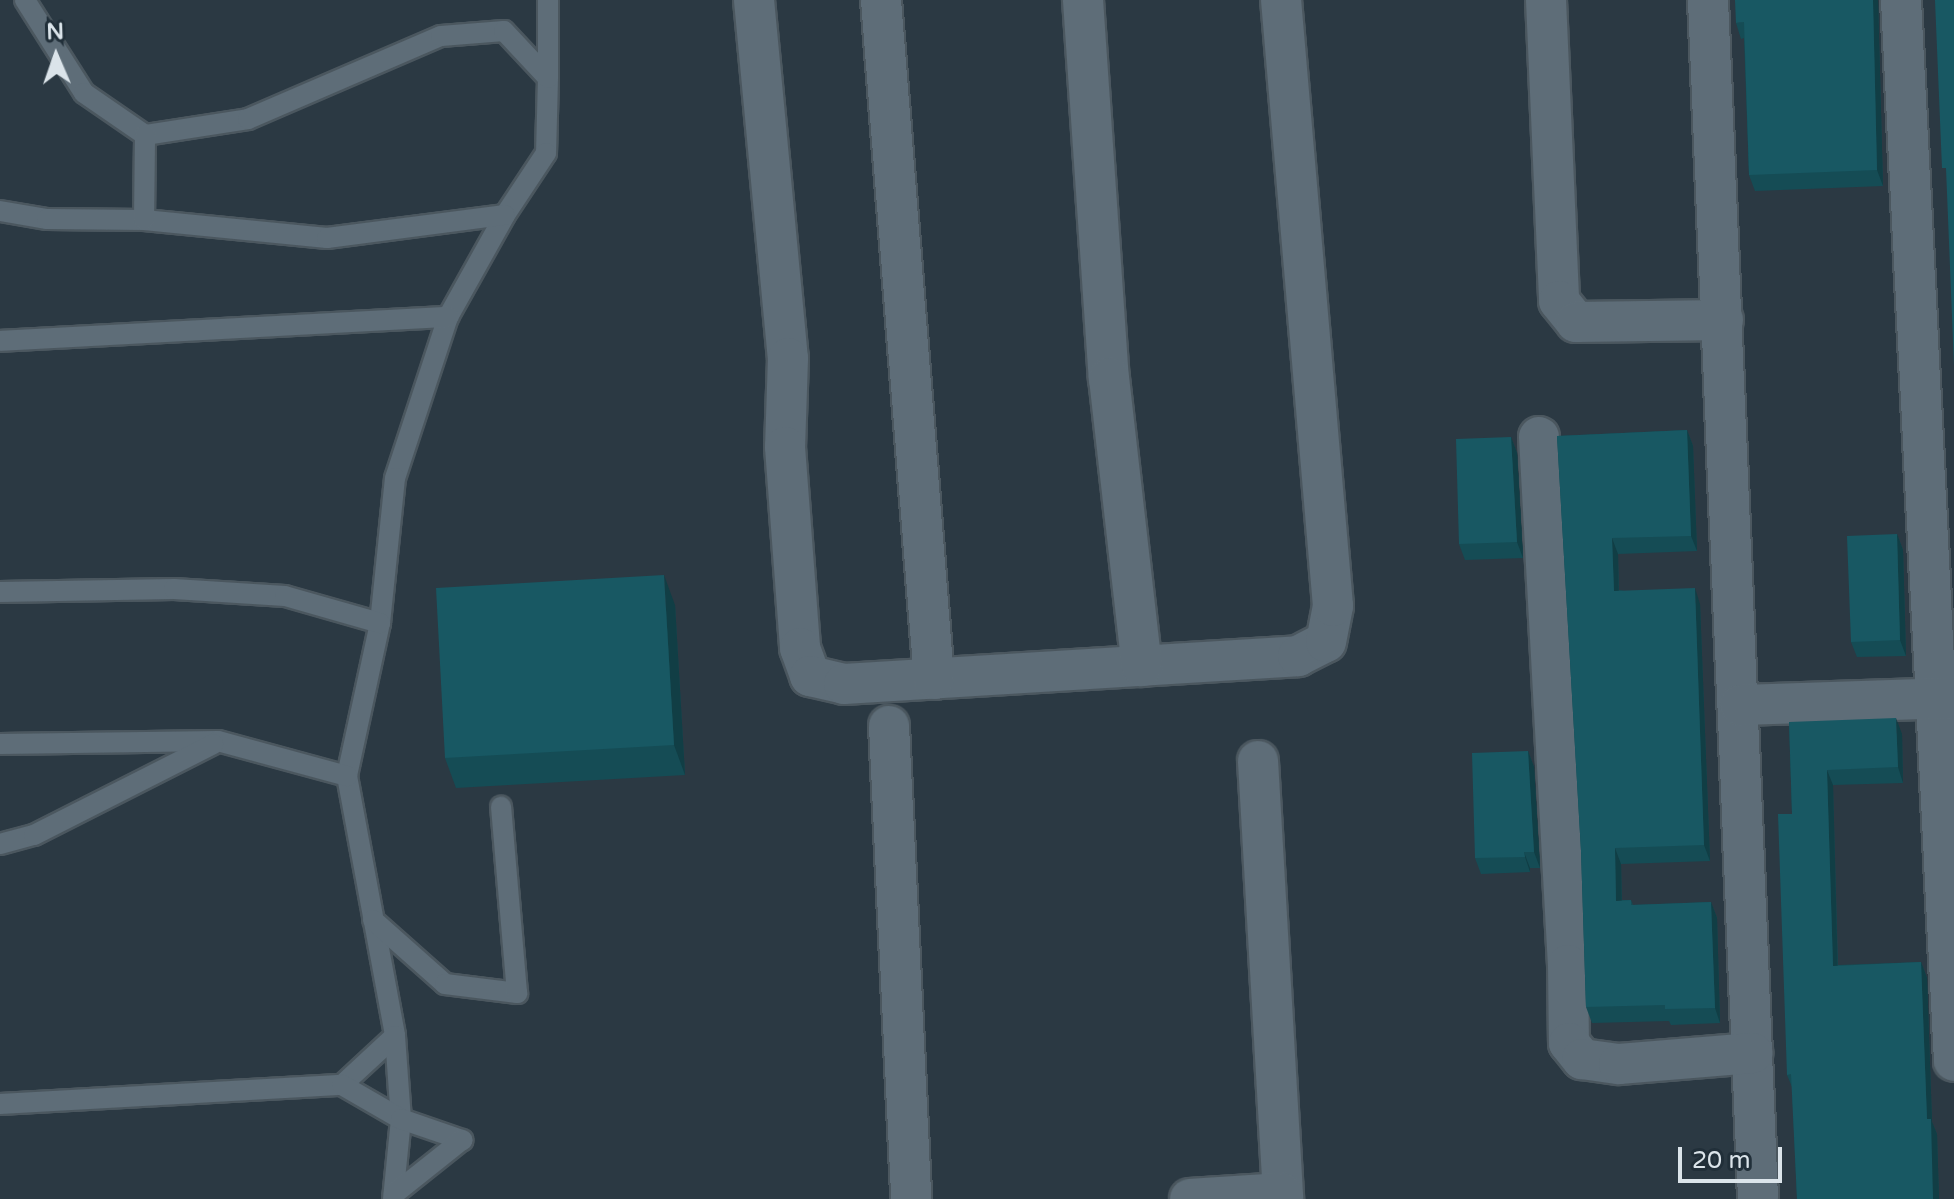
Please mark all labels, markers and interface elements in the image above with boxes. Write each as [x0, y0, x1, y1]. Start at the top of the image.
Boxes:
north arrow [16, 16, 96, 96]
text: N [46, 19, 64, 45]
scale bar [1682, 1131, 1786, 1181]
text: 20 m [1692, 1146, 1750, 1175]

